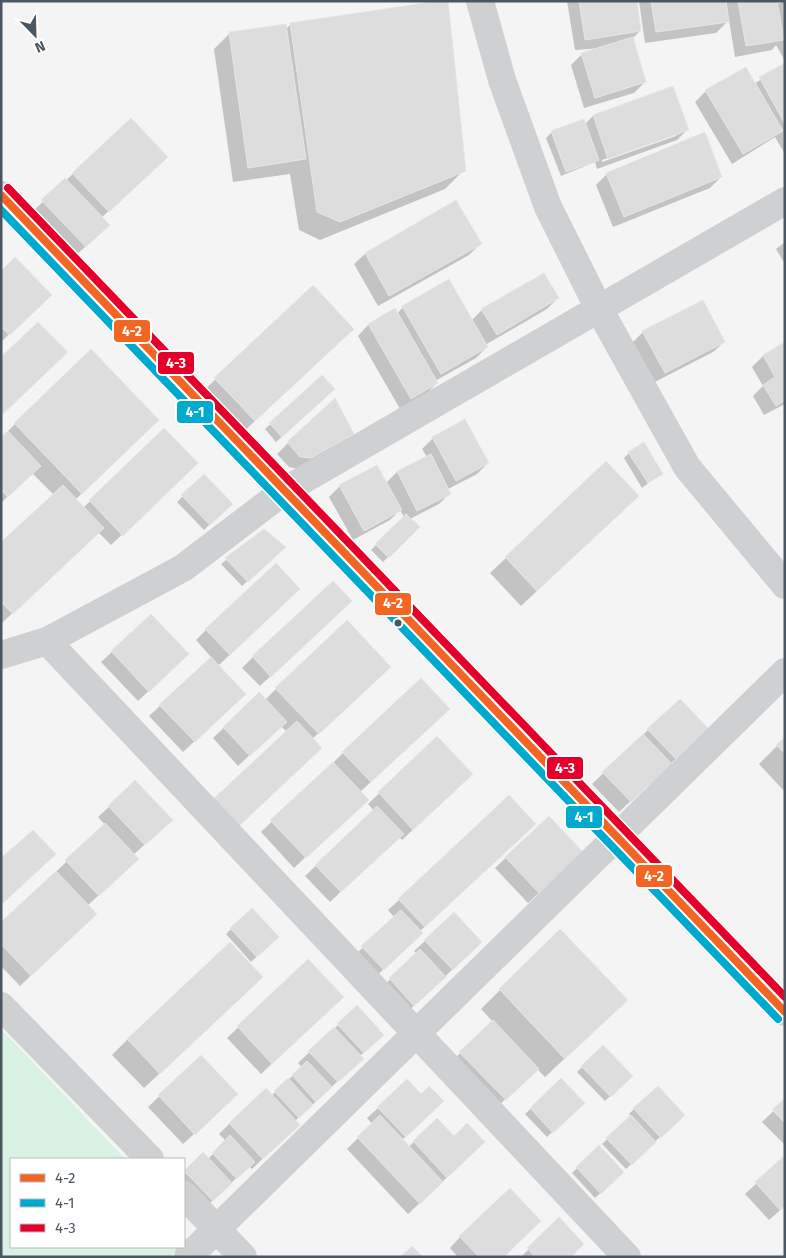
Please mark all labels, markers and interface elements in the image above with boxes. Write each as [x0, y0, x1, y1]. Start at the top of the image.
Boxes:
north arrow [10, 10, 60, 60]
text: N [32, 37, 47, 56]
line badge: 4-2 [113, 319, 151, 343]
text: 4-2 [122, 323, 142, 340]
line badge: 4-3 [157, 351, 195, 375]
text: 4-3 [166, 355, 186, 372]
line badge: 4-1 [176, 400, 214, 424]
text: 4-1 [185, 404, 205, 421]
line badge: 4-2 [374, 592, 412, 616]
text: 4-2 [383, 595, 403, 612]
unlabelled marker [393, 618, 403, 628]
line badge: 4-3 [546, 756, 584, 780]
text: 4-3 [555, 760, 575, 777]
line badge: 4-1 [565, 805, 603, 829]
text: 4-1 [574, 809, 594, 826]
line badge: 4-2 [635, 864, 673, 888]
text: 4-2 [644, 868, 664, 885]
legend [10, 1158, 185, 1248]
text: 4-2 [55, 1169, 76, 1187]
text: 4-1 [55, 1194, 74, 1212]
text: 4-3 [55, 1219, 76, 1237]

